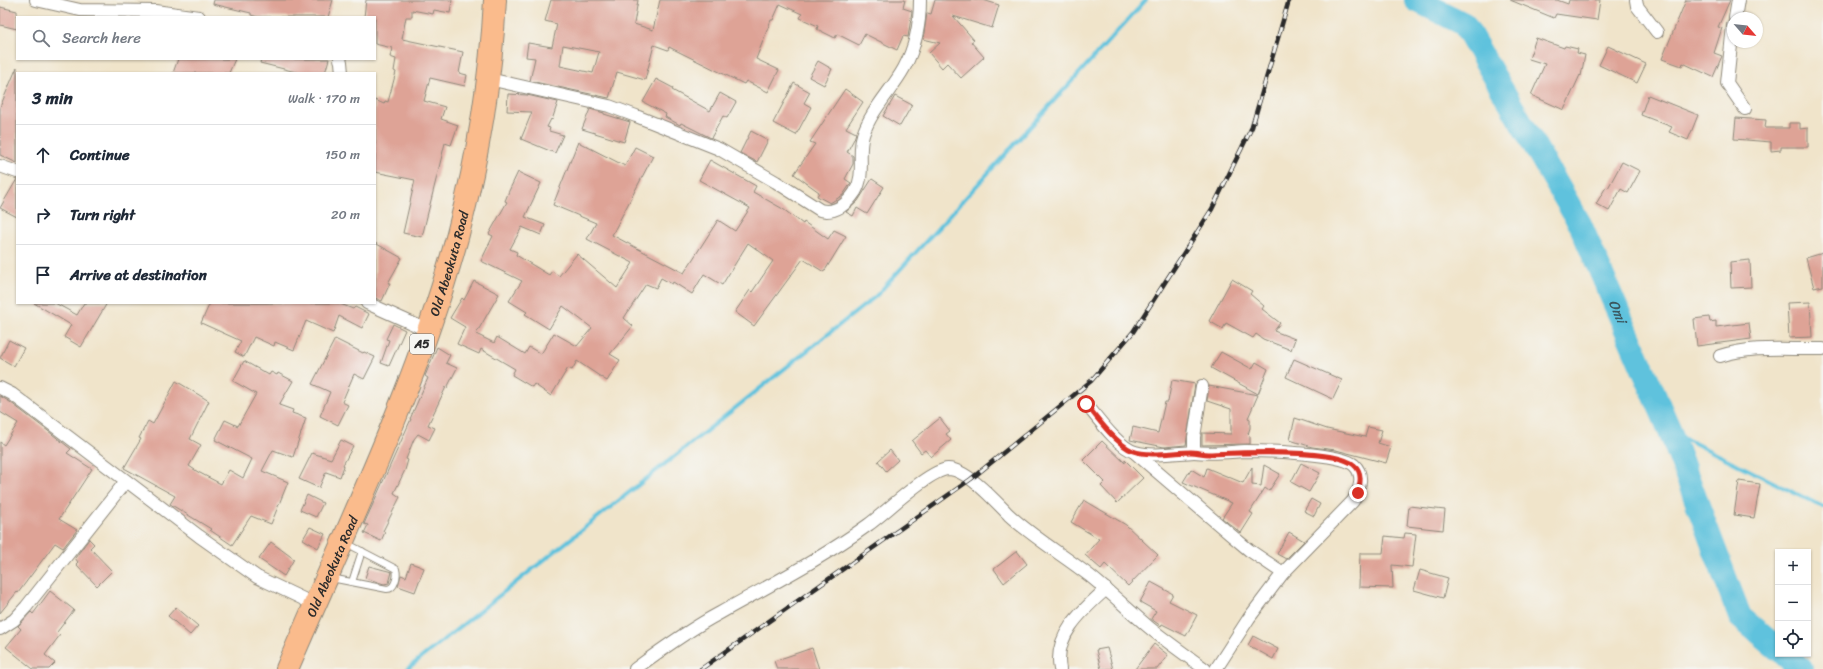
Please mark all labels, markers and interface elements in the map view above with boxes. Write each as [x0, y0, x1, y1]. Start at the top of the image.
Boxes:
north arrow [1727, 12, 1763, 48]
search box [16, 16, 376, 60]
text: Search here [62, 25, 141, 51]
icon: search [30, 27, 52, 49]
text: 3 min [32, 83, 73, 113]
text: Walk · 170 m [288, 87, 360, 110]
text: Continue [70, 142, 130, 168]
text: 150 m [325, 143, 360, 166]
icon: ahead [32, 144, 54, 166]
text: Turn right [70, 202, 135, 228]
text: 20 m [331, 203, 360, 226]
icon: right [32, 204, 54, 226]
street label: Old Abeokuta Road [423, 208, 476, 319]
text: Arrive at destination [70, 262, 207, 288]
icon: arrive [32, 264, 54, 286]
water label: Omi [1601, 296, 1635, 330]
road number: A5 [410, 334, 434, 354]
route start [1077, 395, 1095, 413]
route end [1349, 484, 1367, 502]
street label: Old Abeokuta Road [300, 511, 365, 621]
map controls [1775, 549, 1811, 657]
button: + [1775, 549, 1811, 585]
button: − [1775, 585, 1811, 621]
button: locate [1775, 621, 1811, 657]

